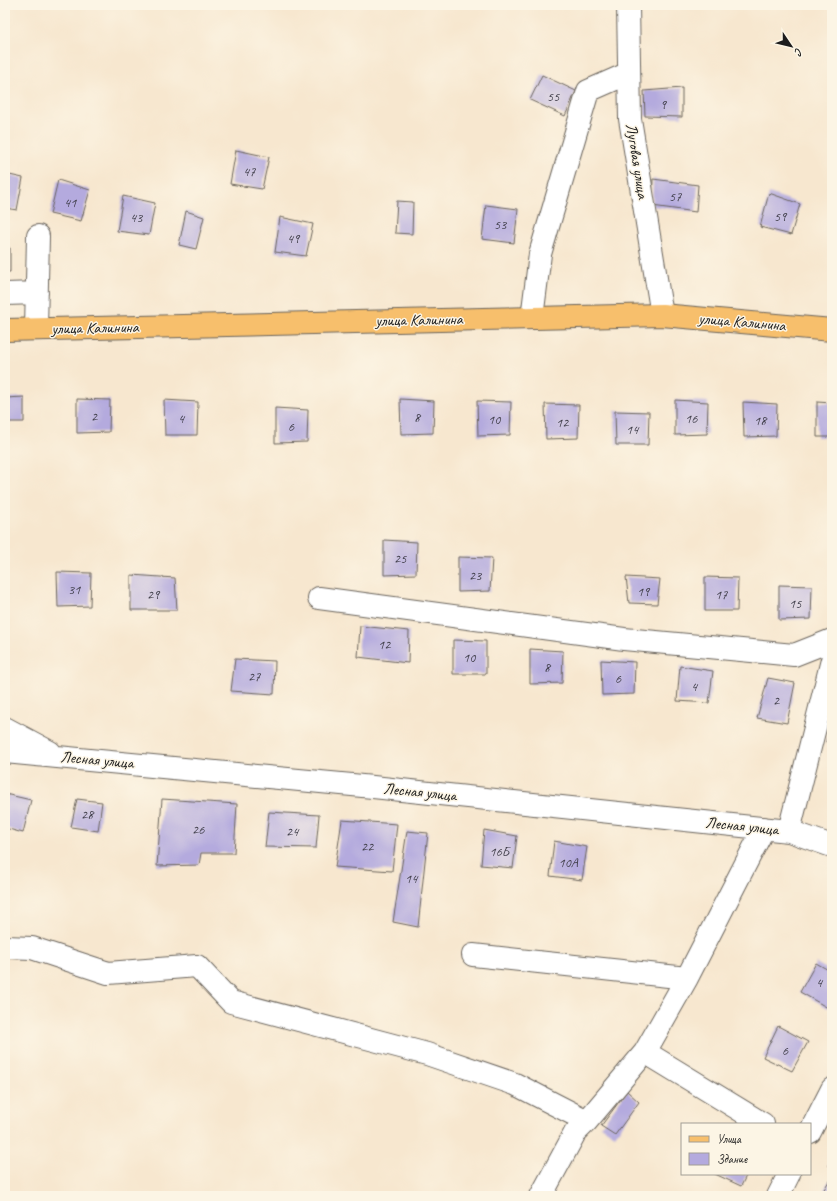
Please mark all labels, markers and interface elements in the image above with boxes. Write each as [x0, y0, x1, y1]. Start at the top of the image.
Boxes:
north arrow [771, 26, 811, 66]
text: С [791, 46, 806, 59]
house number: 55 [547, 88, 560, 105]
house number: 9 [660, 96, 668, 113]
street label: Луговая улица [621, 122, 653, 201]
house number: 47 [243, 163, 256, 180]
house number: 57 [669, 188, 682, 205]
house number: 41 [64, 194, 77, 211]
house number: 59 [774, 208, 788, 225]
house number: 43 [130, 209, 144, 226]
house number: 53 [494, 216, 508, 233]
house number: 49 [287, 230, 301, 247]
street label: улица Калинина [697, 308, 787, 336]
street label: улица Калинина [374, 309, 464, 331]
street label: улица Калинина [50, 317, 140, 339]
house number: 2 [91, 408, 99, 425]
house number: 8 [414, 409, 422, 426]
house number: 4 [178, 410, 186, 427]
house number: 16 [685, 410, 698, 427]
house number: 10 [488, 411, 502, 428]
house number: 18 [754, 412, 768, 429]
house number: 12 [556, 414, 570, 431]
house number: 6 [288, 418, 295, 435]
house number: 14 [626, 421, 640, 438]
house number: 25 [394, 550, 407, 567]
house number: 23 [469, 567, 483, 584]
house number: 31 [68, 581, 81, 598]
house number: 19 [637, 583, 651, 600]
house number: 29 [147, 586, 161, 603]
house number: 17 [715, 586, 728, 603]
house number: 15 [789, 595, 802, 612]
house number: 12 [378, 636, 392, 653]
house number: 10 [463, 649, 477, 666]
house number: 8 [544, 659, 552, 676]
house number: 27 [248, 668, 261, 685]
house number: 6 [615, 670, 622, 687]
house number: 4 [691, 678, 699, 695]
house number: 2 [773, 692, 781, 709]
street label: Лесная улица [60, 747, 136, 773]
street label: Лесная улица [383, 778, 459, 806]
house number: 28 [81, 806, 95, 823]
street label: Лесная улица [705, 812, 781, 840]
house number: 26 [192, 821, 205, 838]
house number: 24 [286, 823, 300, 840]
house number: 22 [361, 838, 375, 855]
house number: 16Б [489, 843, 512, 860]
house number: 10А [558, 854, 579, 871]
house number: 14 [405, 870, 419, 887]
house number: 4 [816, 974, 824, 991]
house number: 6 [782, 1042, 789, 1059]
legend [681, 1123, 811, 1175]
text: Улица [717, 1131, 742, 1147]
text: Здание [717, 1151, 748, 1167]

